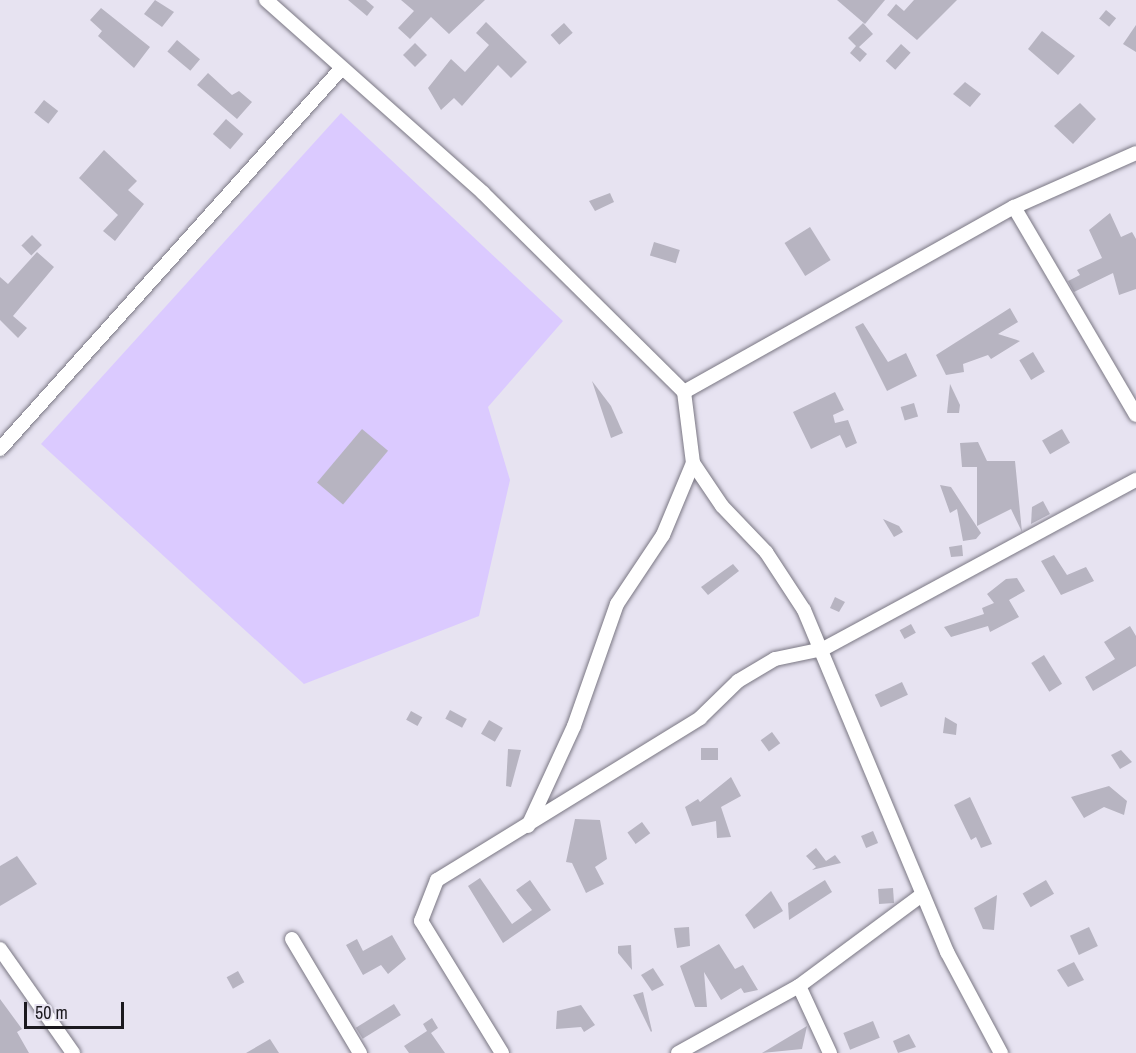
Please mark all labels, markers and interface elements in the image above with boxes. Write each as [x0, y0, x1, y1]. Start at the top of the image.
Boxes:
scale bar [27, 990, 128, 1028]
text: 50 m [35, 1000, 68, 1025]

